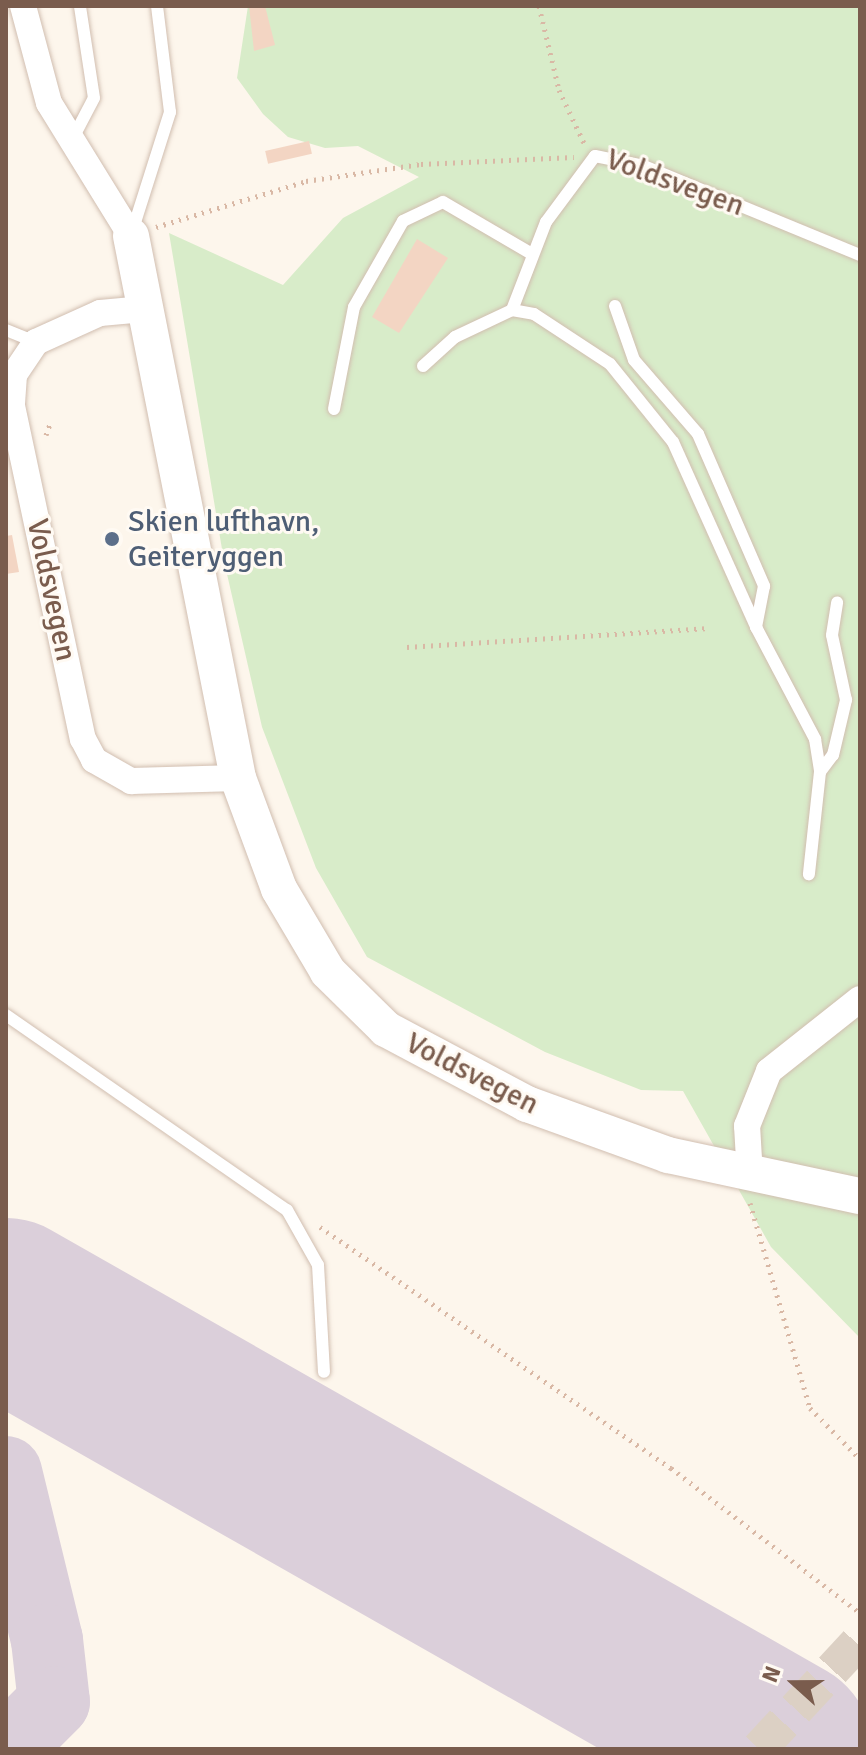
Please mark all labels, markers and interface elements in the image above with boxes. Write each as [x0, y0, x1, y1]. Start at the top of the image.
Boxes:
street label: Voldsvegen [601, 141, 749, 225]
place label: Skien lufthavn, Geiteryggen [128, 504, 319, 574]
street label: Voldsvegen [18, 516, 84, 664]
marker: Skien lufthavn, Geiteryggen [103, 530, 121, 548]
street label: Voldsvegen [399, 1025, 545, 1123]
north arrow [754, 1643, 834, 1723]
text: N [756, 1662, 786, 1686]

